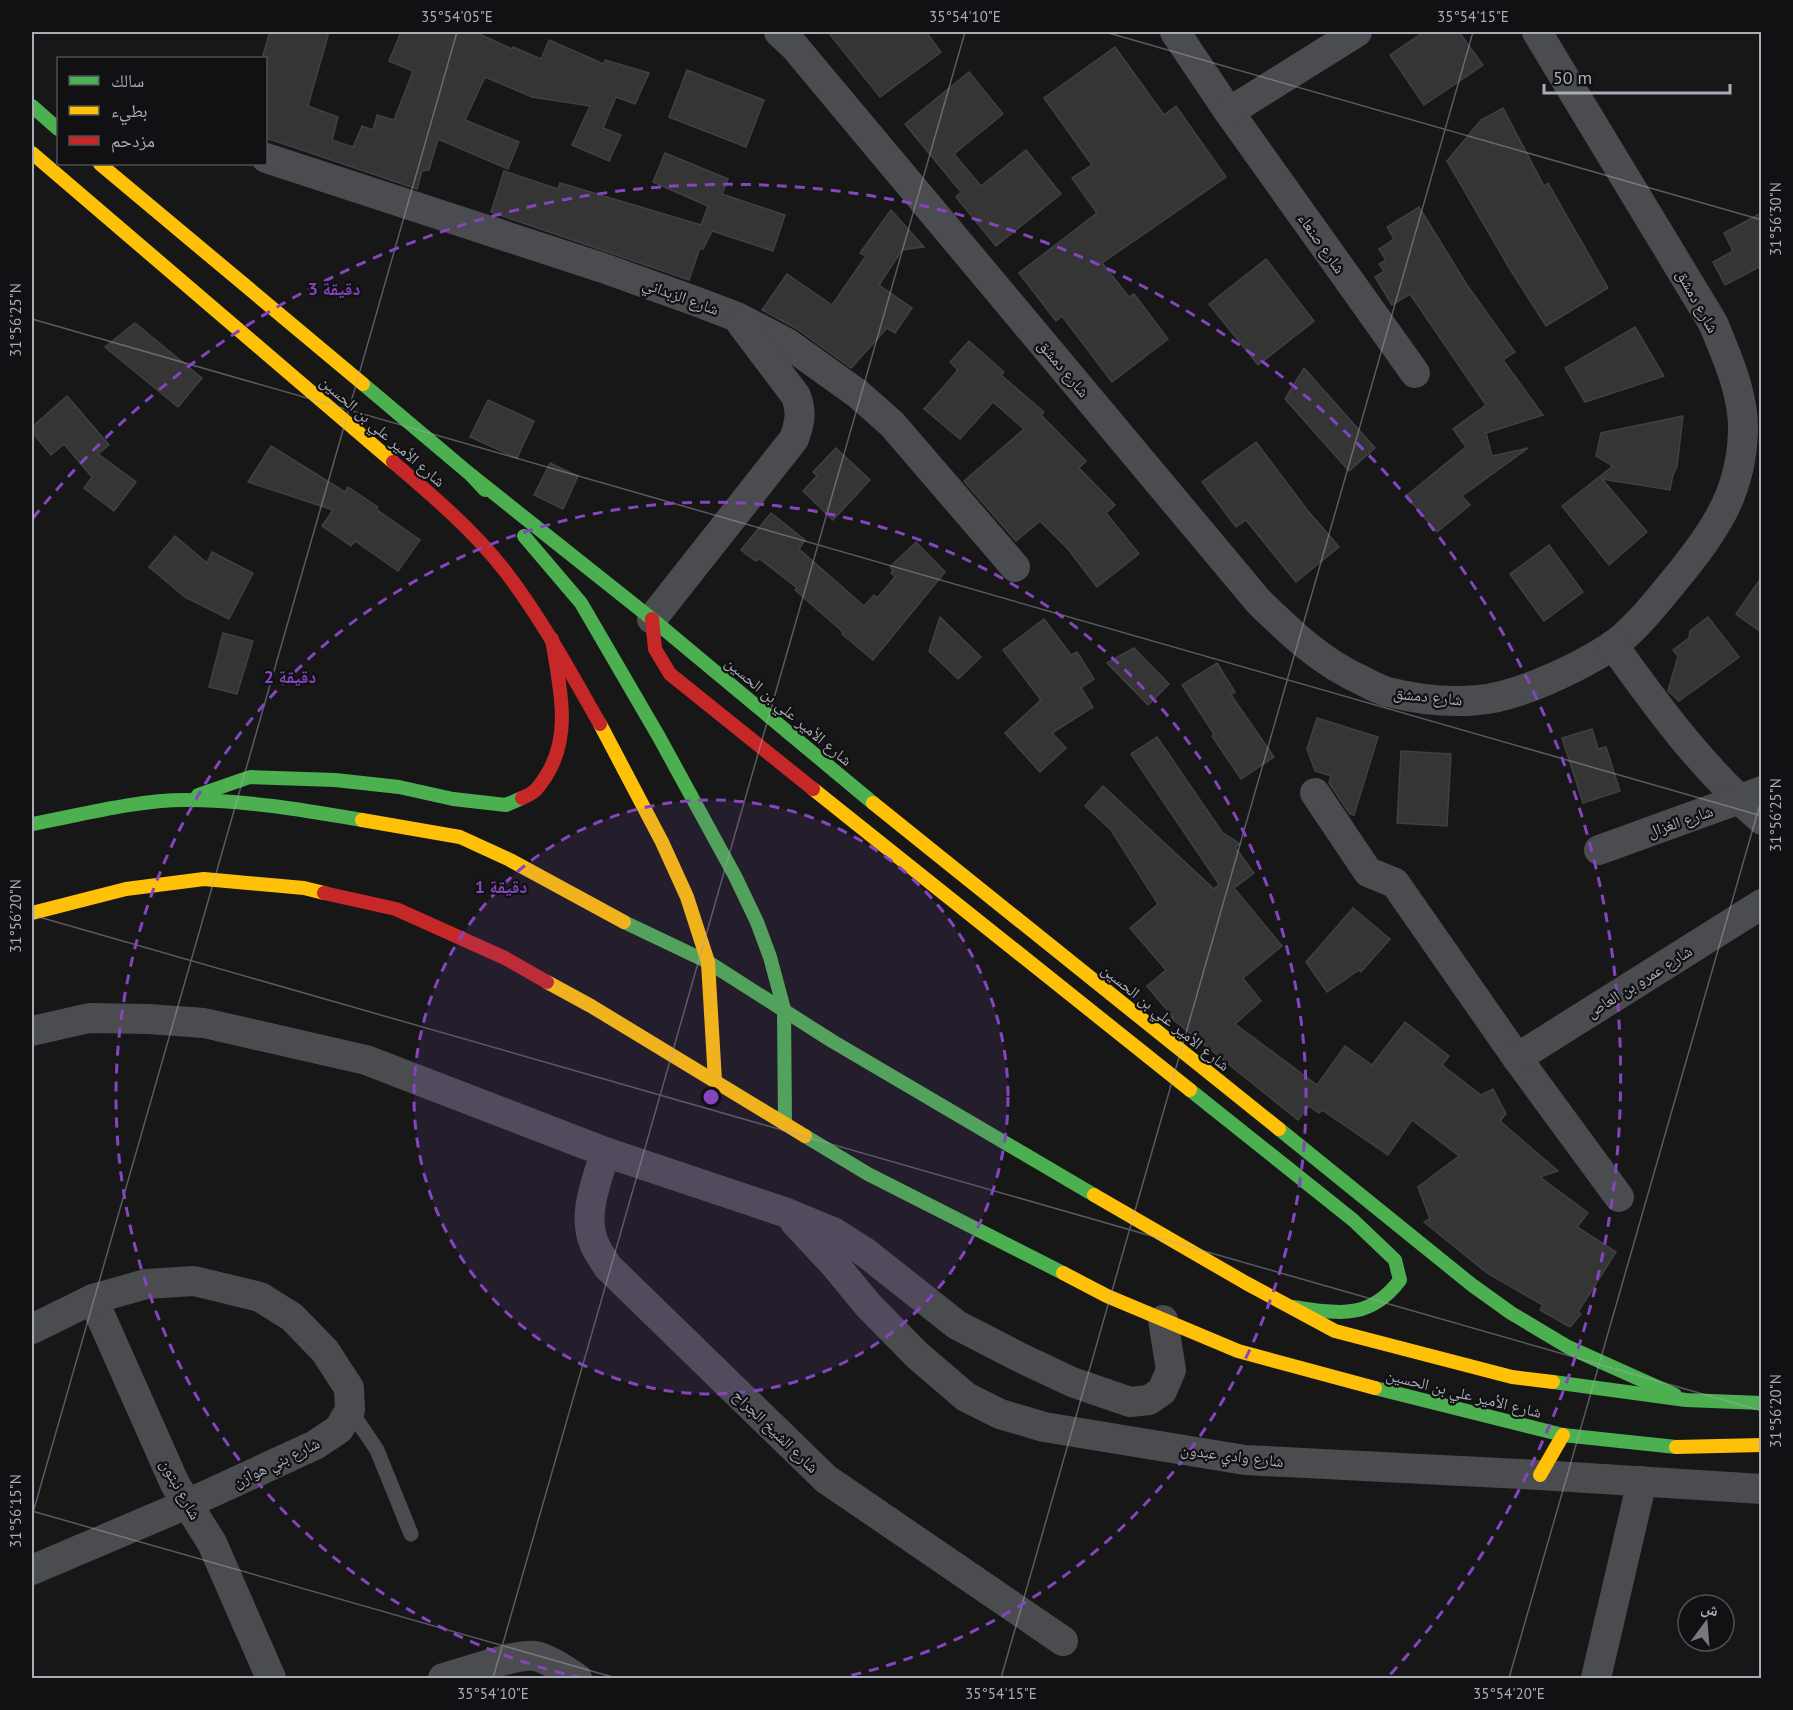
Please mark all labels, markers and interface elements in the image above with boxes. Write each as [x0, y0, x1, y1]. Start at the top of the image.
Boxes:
text: 35°54'05"E [421, 7, 493, 26]
text: 35°54'10"E [929, 7, 1001, 26]
text: 35°54'15"E [1437, 7, 1509, 26]
legend [57, 57, 267, 165]
scale bar [1544, 57, 1730, 95]
text: 50 m [1553, 66, 1592, 89]
text: سالك [111, 69, 144, 92]
text: بطيء [111, 99, 148, 126]
text: مزدحم [111, 129, 155, 153]
text: 31°56'30"N [1766, 182, 1785, 256]
street label: شارع صنعاء [1293, 209, 1350, 278]
street label: شارع دمشق [1672, 266, 1724, 337]
street label: شارع الزبداني [639, 273, 722, 322]
text: 3 دقيقة [308, 277, 360, 300]
text: 31°56'25"N [6, 283, 25, 357]
street label: شارع دمشق [1033, 335, 1094, 402]
street label: شارع الأمير علي بن الحسين [314, 371, 450, 493]
street label: شارع الأمير علي بن الحسين [720, 652, 857, 772]
text: 2 دقيقة [264, 665, 316, 688]
street label: شارع دمشق [1392, 682, 1464, 711]
text: 31°56'25"N [1766, 778, 1785, 852]
street label: شارع الغزال [1644, 800, 1716, 843]
text: 1 دقيقة [475, 875, 527, 898]
text: 31°56'20"N [6, 879, 25, 953]
street label: شارع عمرو بن العاص [1582, 940, 1696, 1022]
street label: شارع الأمير علي بن الحسين [1096, 959, 1234, 1077]
centre of rings [701, 1087, 721, 1107]
street label: شارع الأمير علي بن الحسين [1383, 1364, 1544, 1425]
text: 31°56'20"N [1766, 1374, 1785, 1448]
street label: شارع الشيخ الجراح [728, 1385, 823, 1478]
street label: شارع بني هوازن [229, 1432, 324, 1494]
street label: شارع وادي عبدون [1179, 1439, 1285, 1474]
street label: شارع نبتون [155, 1455, 206, 1523]
text: 31°56'15"N [6, 1474, 25, 1548]
north arrow [1676, 1593, 1736, 1653]
text: ش [1699, 1597, 1721, 1621]
text: 35°54'10"E [457, 1684, 529, 1703]
text: 35°54'15"E [965, 1684, 1037, 1703]
text: 35°54'20"E [1473, 1684, 1545, 1703]

